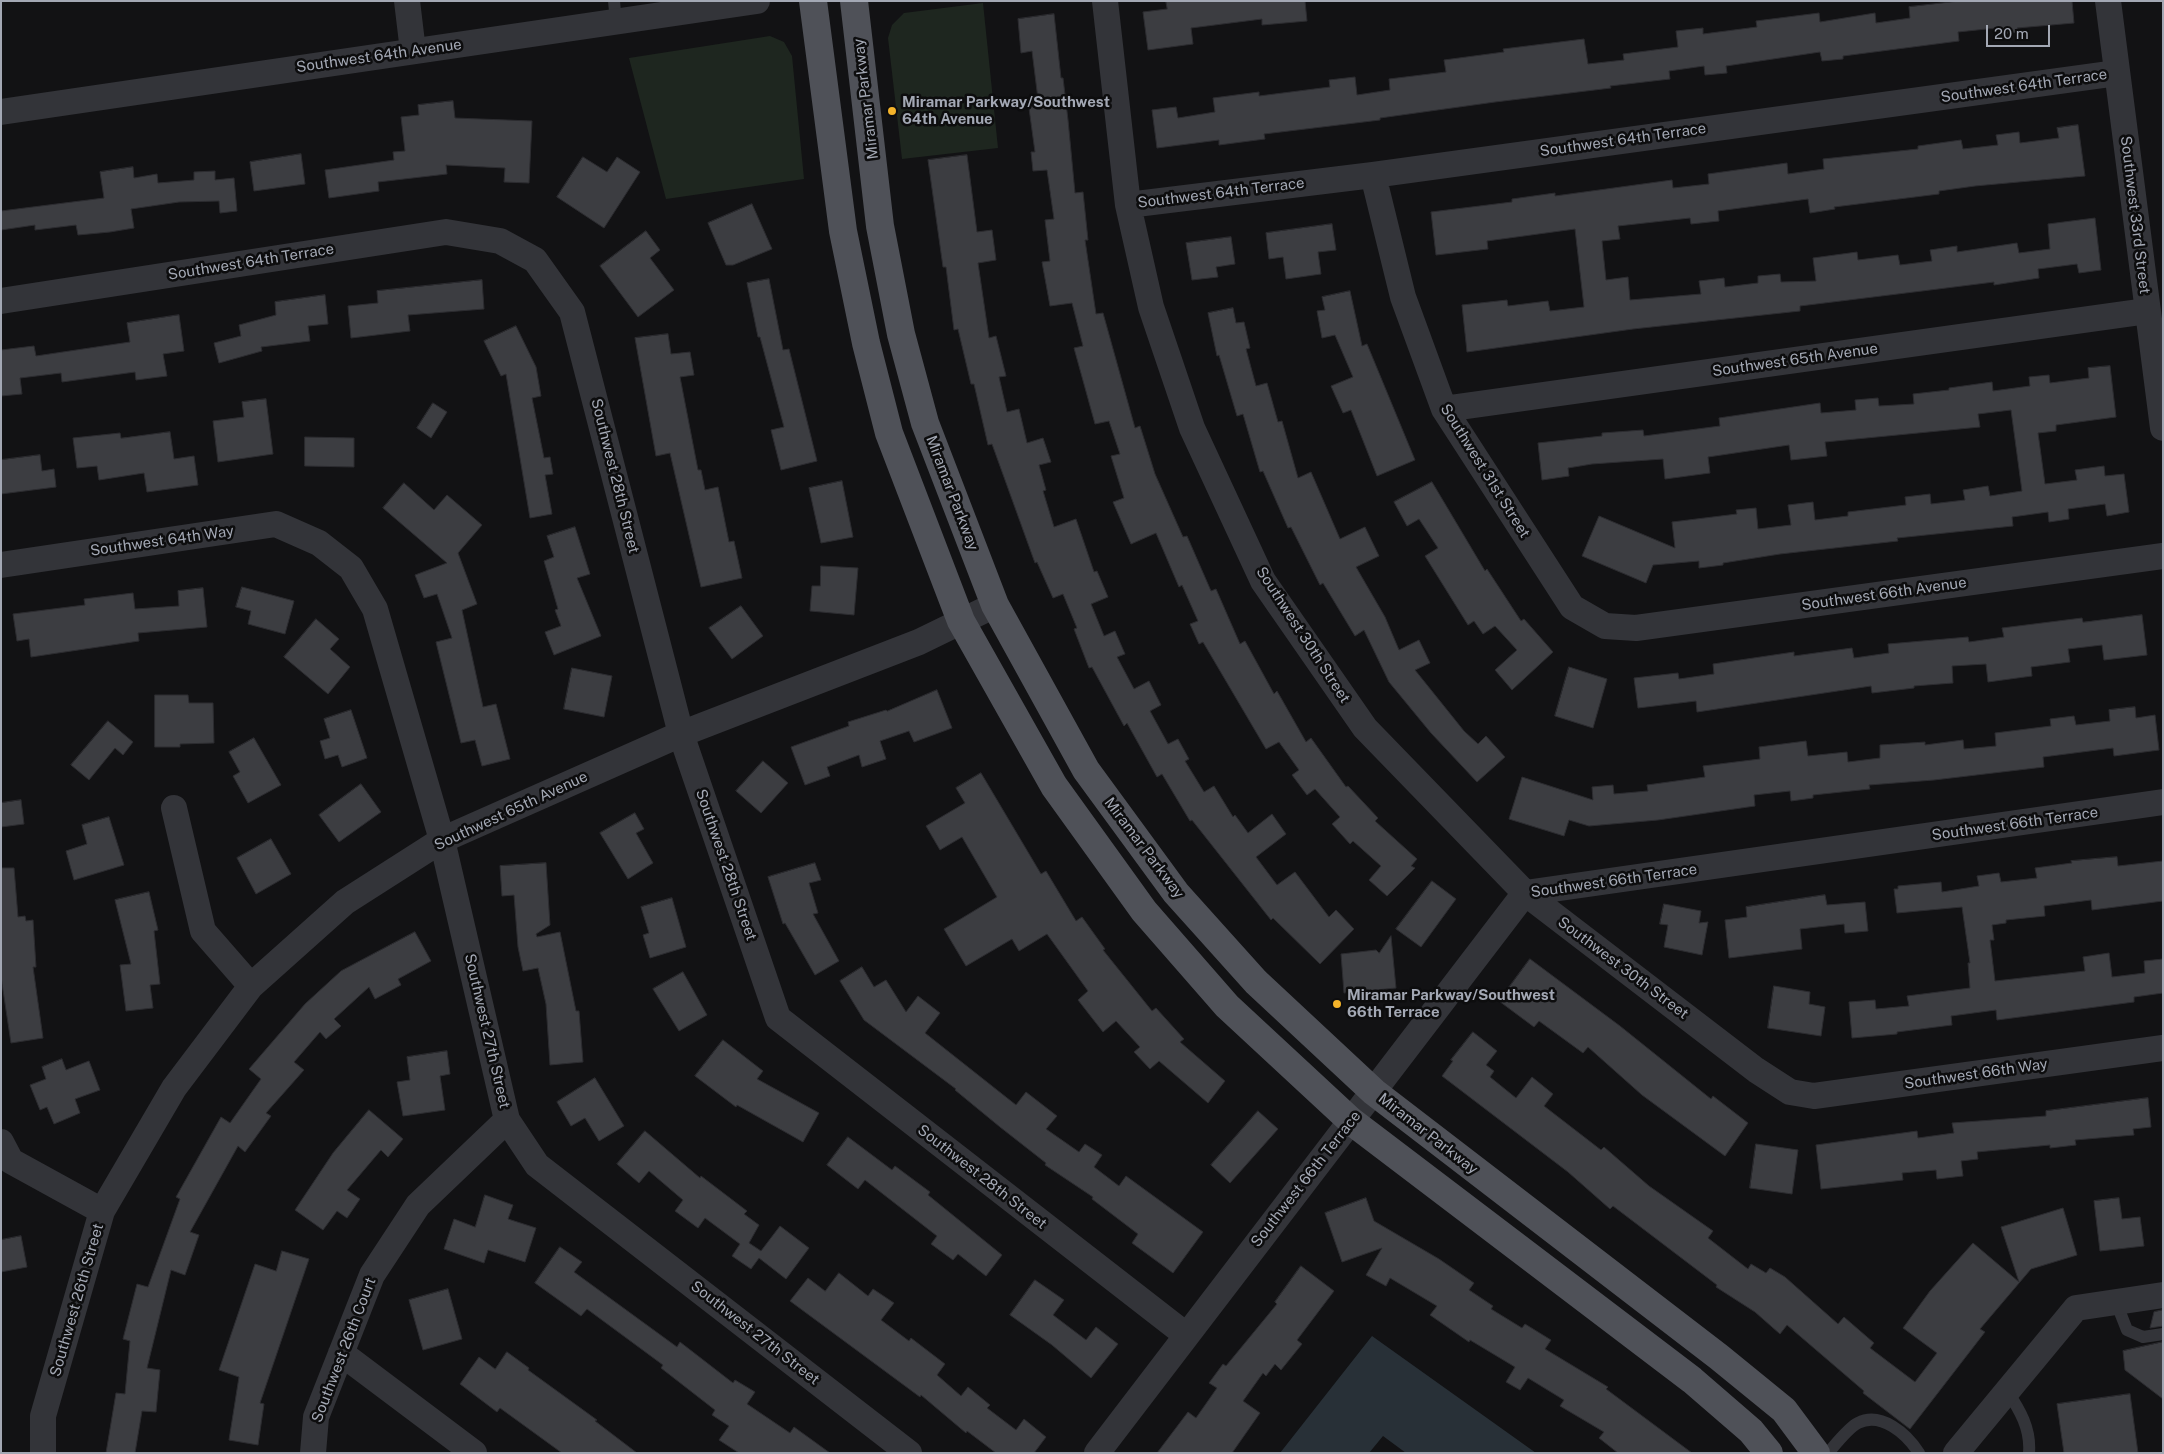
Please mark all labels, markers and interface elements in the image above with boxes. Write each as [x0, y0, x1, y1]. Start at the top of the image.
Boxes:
scale bar [1989, 15, 2053, 47]
text: 20 m [1994, 25, 2029, 42]
street label: Southwest 64th Avenue [295, 35, 463, 77]
street label: Miramar Parkway [850, 38, 882, 160]
street label: Southwest 64th Terrace [1940, 65, 2108, 107]
place label: Miramar Parkway/Southwest 64th Avenue [902, 93, 1110, 128]
marker: Miramar Parkway/Southwest 64th Avenue [886, 105, 898, 117]
street label: Southwest 64th Terrace [1539, 119, 1707, 161]
street label: Southwest 33rd Street [2116, 135, 2154, 295]
street label: Southwest 64th Terrace [1137, 174, 1305, 212]
street label: Southwest 64th Terrace [167, 240, 335, 284]
street label: Southwest 65th Avenue [1711, 339, 1879, 381]
street label: Southwest 28th Street [587, 397, 643, 555]
street label: Southwest 31st Street [1436, 401, 1534, 541]
street label: Miramar Parkway [922, 433, 982, 553]
street label: Southwest 64th Way [89, 522, 235, 560]
street label: Southwest 30th Street [1252, 564, 1354, 706]
street label: Southwest 66th Avenue [1800, 573, 1968, 615]
street label: Southwest 65th Avenue [432, 768, 590, 854]
street label: Southwest 28th Street [692, 787, 760, 943]
street label: Miramar Parkway [1100, 794, 1188, 902]
street label: Southwest 66th Terrace [1931, 803, 2099, 845]
street label: Southwest 66th Terrace [1530, 860, 1698, 902]
street label: Southwest 30th Street [1554, 913, 1692, 1023]
street label: Southwest 27th Street [460, 952, 514, 1110]
place label: Miramar Parkway/Southwest 66th Terrace [1347, 986, 1555, 1021]
marker: Miramar Parkway/Southwest 66th Terrace [1331, 998, 1343, 1010]
street label: Southwest 66th Way [1903, 1055, 2049, 1093]
street label: Miramar Parkway [1375, 1090, 1481, 1178]
street label: Southwest 66th Terrace [1247, 1107, 1365, 1251]
street label: Southwest 28th Street [914, 1121, 1050, 1233]
street label: Southwest 26th Street [46, 1221, 108, 1379]
street label: Southwest 26th Court [308, 1275, 380, 1425]
street label: Southwest 27th Street [687, 1277, 823, 1389]

